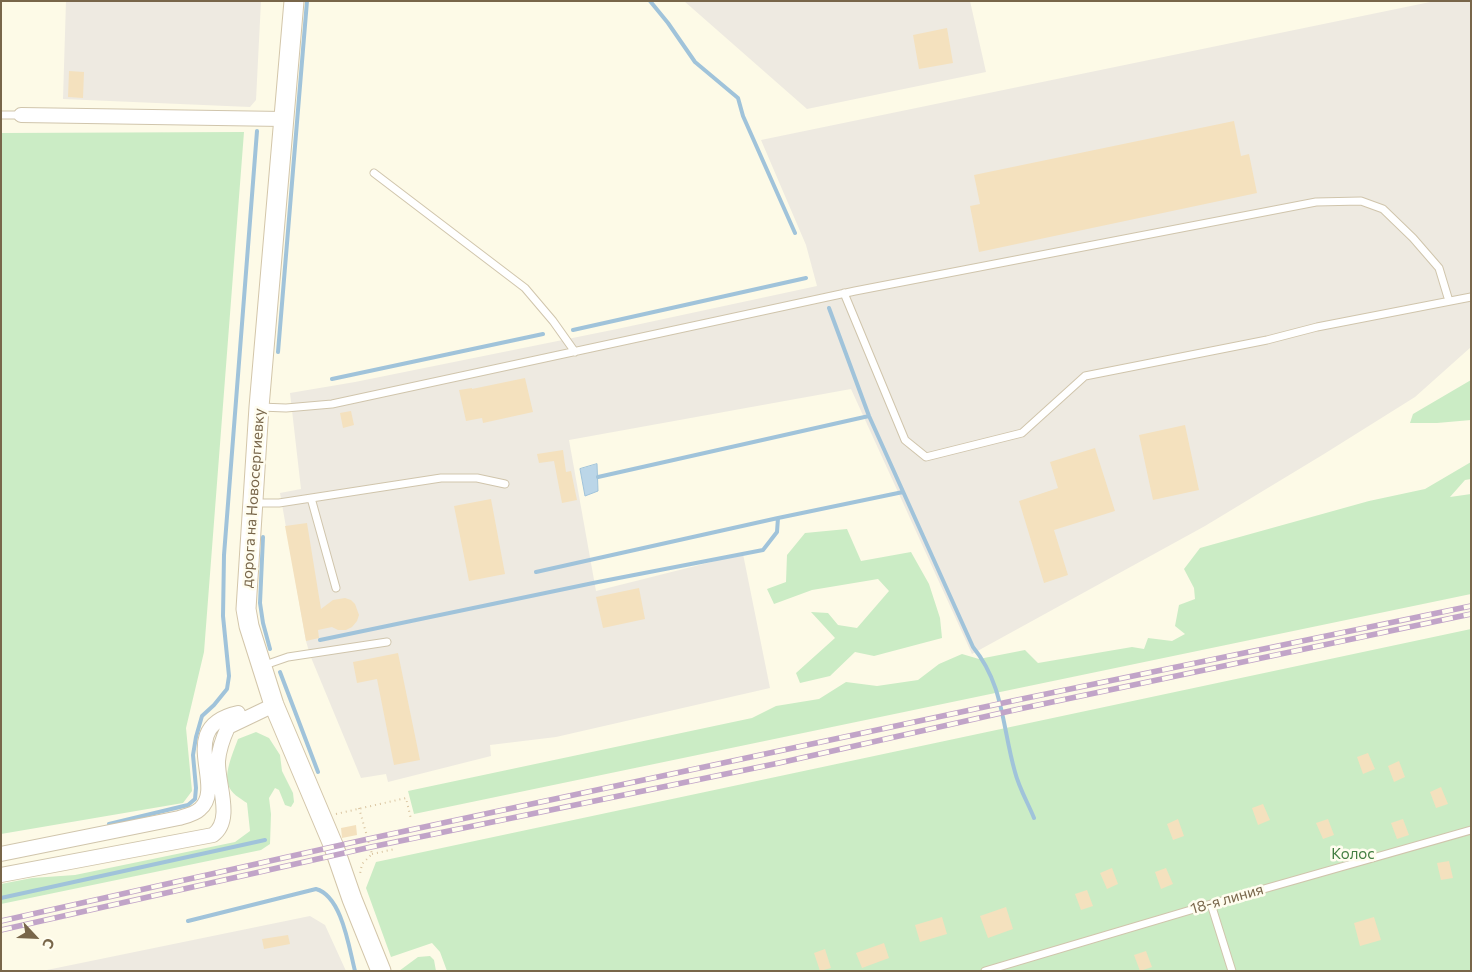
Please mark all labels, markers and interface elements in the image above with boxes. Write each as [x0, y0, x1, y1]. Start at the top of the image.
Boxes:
street label: дорога на Новосергиевку [238, 408, 268, 588]
park label: Колос [1331, 845, 1375, 863]
street label: 18-я линия [1189, 880, 1265, 918]
north arrow [10, 912, 60, 962]
text: С [39, 936, 59, 951]

